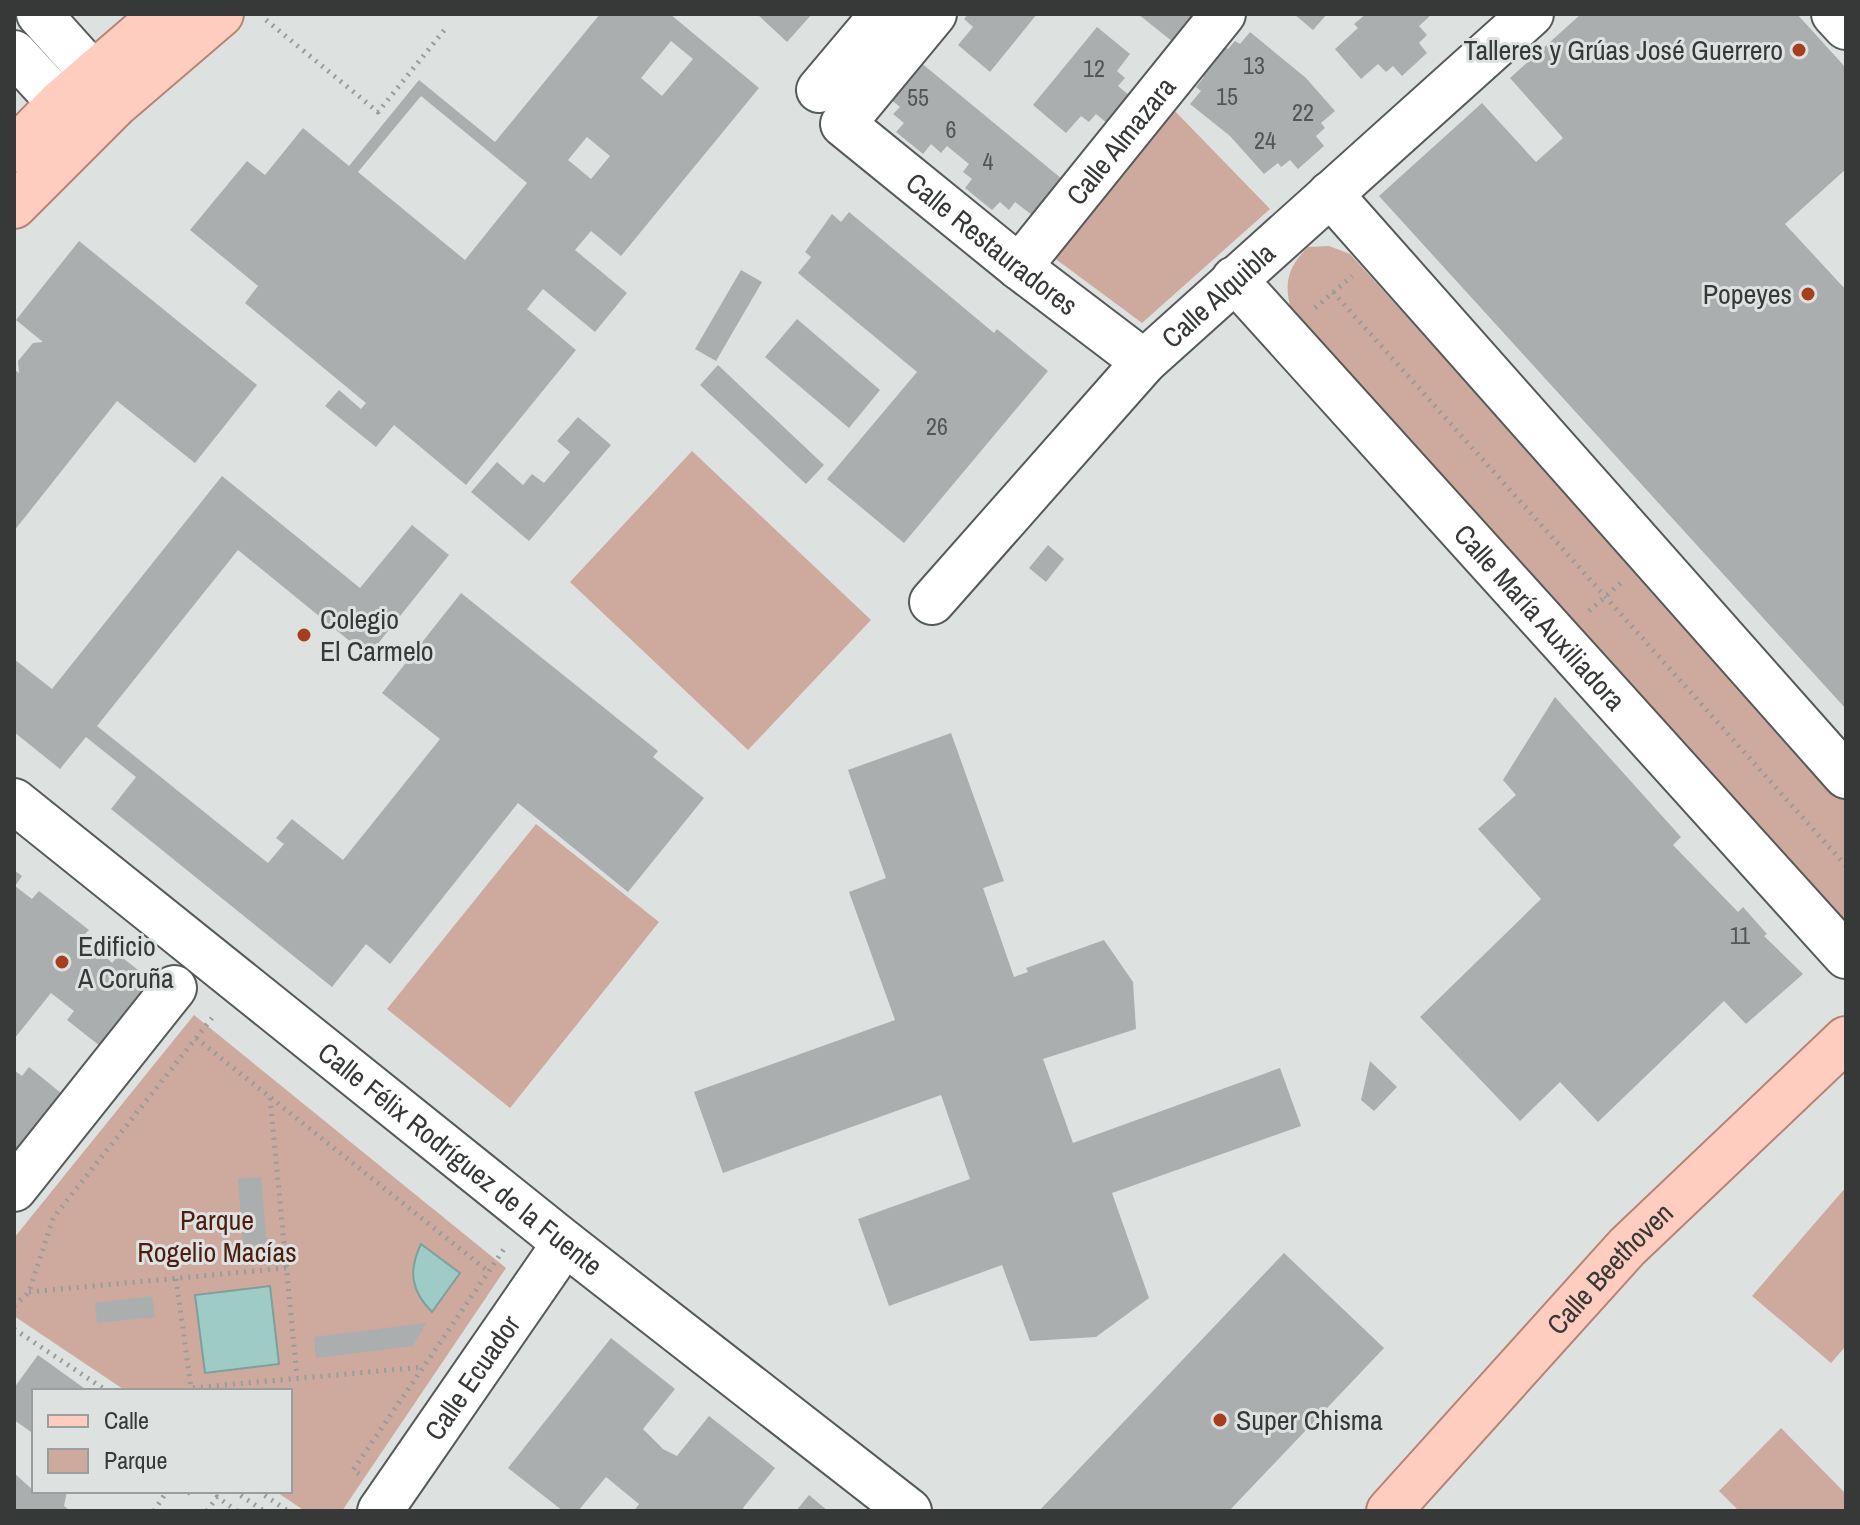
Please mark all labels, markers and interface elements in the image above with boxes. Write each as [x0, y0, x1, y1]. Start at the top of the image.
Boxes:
place label: Talleres y Grúas José Guerrero [1464, 31, 1783, 69]
marker: Talleres y Grúas José Guerrero [1790, 41, 1808, 59]
house number: 13 [1243, 49, 1265, 81]
house number: 12 [1083, 52, 1105, 84]
street label: Calle Almazara [1057, 69, 1184, 213]
house number: 15 [1216, 80, 1238, 112]
house number: 55 [907, 81, 929, 113]
house number: 22 [1292, 96, 1314, 128]
house number: 6 [946, 113, 956, 145]
house number: 24 [1254, 124, 1276, 156]
house number: 4 [983, 145, 994, 177]
street label: Calle Restauradores [898, 164, 1086, 324]
street label: Calle Alquibla [1153, 234, 1283, 356]
place label: Popeyes [1703, 275, 1792, 313]
marker: Popeyes [1799, 285, 1817, 303]
house number: 26 [926, 410, 948, 442]
street label: Calle María Auxiliadora [1446, 516, 1634, 719]
place label: Colegio El Carmelo [320, 600, 434, 670]
marker: Colegio El Carmelo [295, 626, 313, 644]
house number: 11 [1730, 919, 1750, 951]
place label: Edificio A Coruña [77, 927, 174, 997]
marker: Edificio A Coruña [53, 953, 71, 971]
street label: Calle Félix Rodríguez de la Fuente [310, 1033, 610, 1284]
street label: Calle Beethoven [1538, 1194, 1681, 1343]
park label: Parque Rogelio Macías [137, 1201, 297, 1271]
street label: Calle Ecuador [415, 1307, 529, 1448]
legend [32, 1389, 292, 1493]
place label: Super Chisma [1236, 1401, 1383, 1439]
text: Calle [104, 1404, 149, 1436]
marker: Super Chisma [1211, 1411, 1229, 1429]
text: Parque [104, 1444, 167, 1476]

